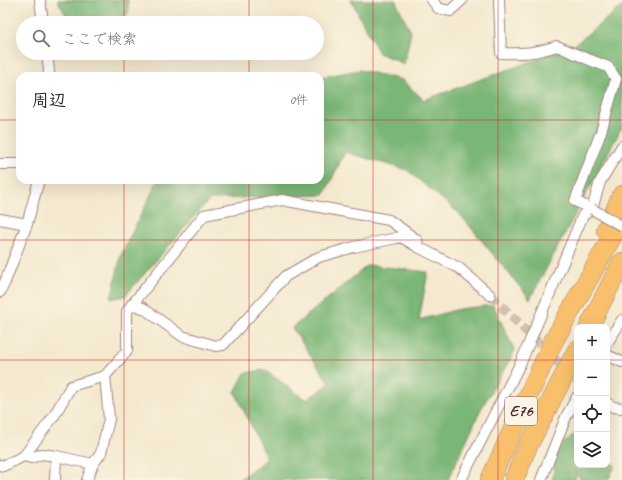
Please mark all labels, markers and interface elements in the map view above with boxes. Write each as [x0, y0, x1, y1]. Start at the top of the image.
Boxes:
search box [16, 16, 324, 60]
icon: search [30, 27, 52, 49]
text: ここで検索 [62, 30, 137, 49]
text: 周辺 [32, 90, 66, 111]
text: 0件 [289, 92, 308, 108]
map controls [574, 324, 610, 468]
button: + [574, 324, 610, 360]
button: − [574, 360, 610, 396]
button: locate [574, 396, 610, 432]
road number: E76 [505, 397, 537, 425]
button: layers [574, 432, 610, 468]

